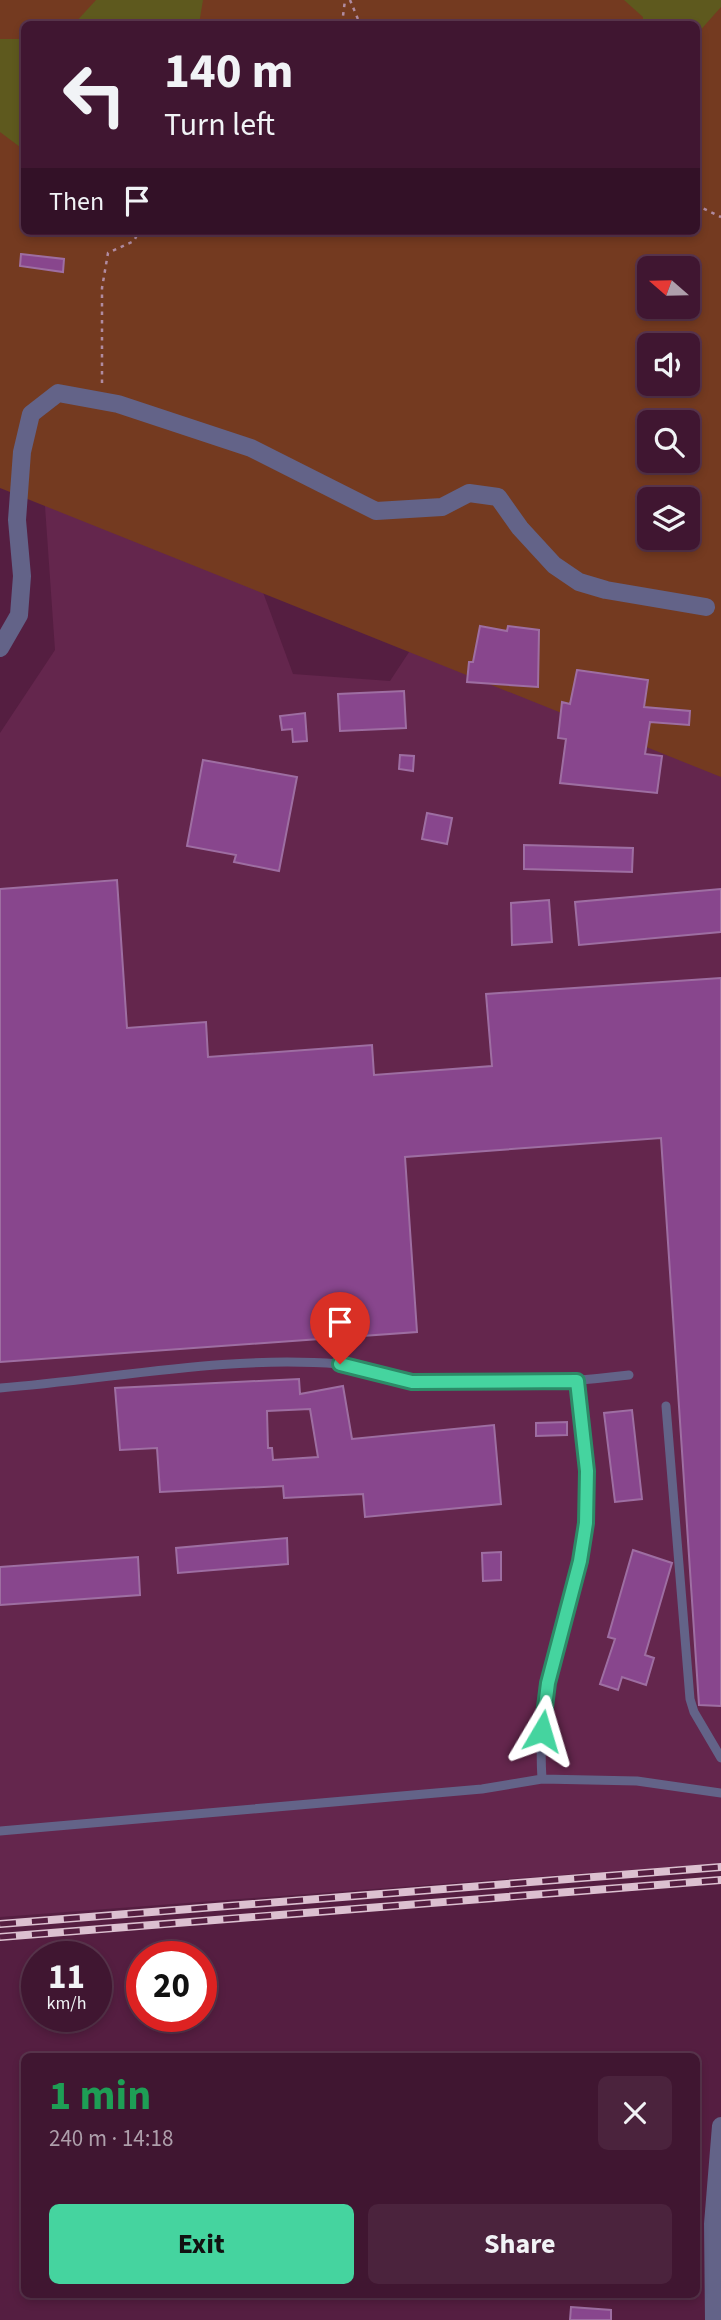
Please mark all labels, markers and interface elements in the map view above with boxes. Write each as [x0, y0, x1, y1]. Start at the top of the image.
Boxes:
text: 140 m [164, 37, 293, 107]
icon: left [49, 49, 140, 140]
text: Turn left [164, 102, 275, 148]
icon: arrive [118, 182, 156, 220]
text: Then [49, 183, 104, 220]
north arrow [637, 256, 700, 318]
map controls [637, 256, 700, 550]
button: sound [637, 333, 700, 396]
button: search [637, 410, 700, 473]
button: layers [637, 487, 700, 550]
pin [310, 1292, 370, 1364]
icon: arrive [321, 1303, 359, 1341]
position arrow [505, 1694, 579, 1768]
speed limit sign: 20 [126, 1941, 217, 2032]
text: 11 [48, 1952, 85, 2002]
text: km/h [47, 1991, 86, 2016]
text: 1 min [49, 2066, 151, 2126]
button: close [598, 2076, 672, 2150]
text: 240 m · 14:18 [49, 2122, 173, 2155]
button: Exit [49, 2204, 354, 2284]
button: Share [368, 2204, 672, 2284]

